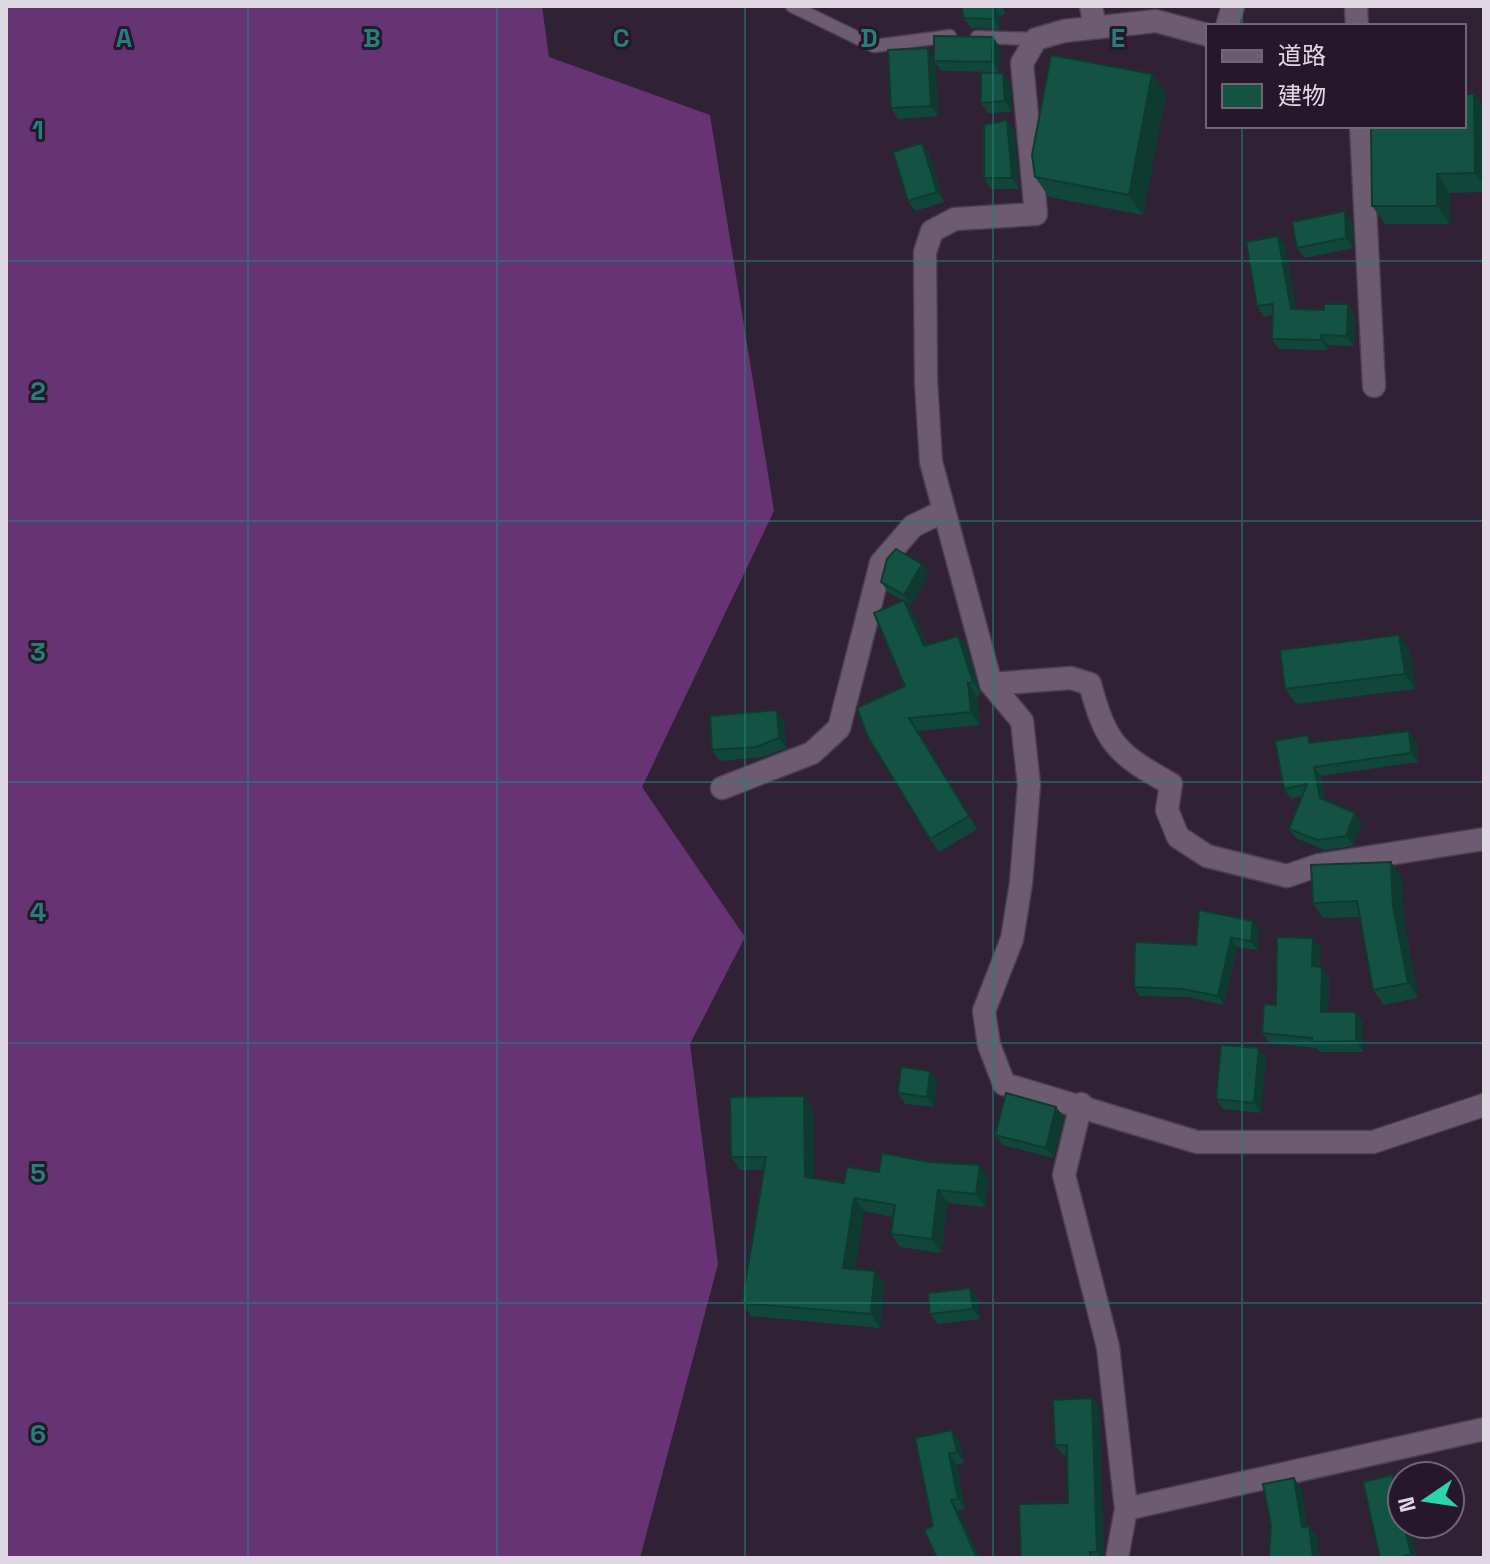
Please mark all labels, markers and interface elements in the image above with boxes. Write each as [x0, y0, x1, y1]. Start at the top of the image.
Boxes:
text: A [116, 21, 133, 55]
text: B [363, 21, 381, 55]
text: C [613, 21, 629, 55]
text: D [860, 21, 878, 55]
text: E [1111, 21, 1125, 55]
legend [1206, 24, 1466, 128]
text: 道路 [1278, 40, 1326, 71]
text: 建物 [1278, 80, 1326, 111]
text: 1 [32, 113, 44, 147]
text: 2 [30, 374, 46, 408]
text: 3 [30, 635, 46, 669]
text: 4 [30, 895, 46, 929]
text: 5 [30, 1156, 46, 1190]
text: 6 [30, 1417, 46, 1451]
north arrow [1386, 1460, 1466, 1540]
text: N [1391, 1494, 1422, 1515]

